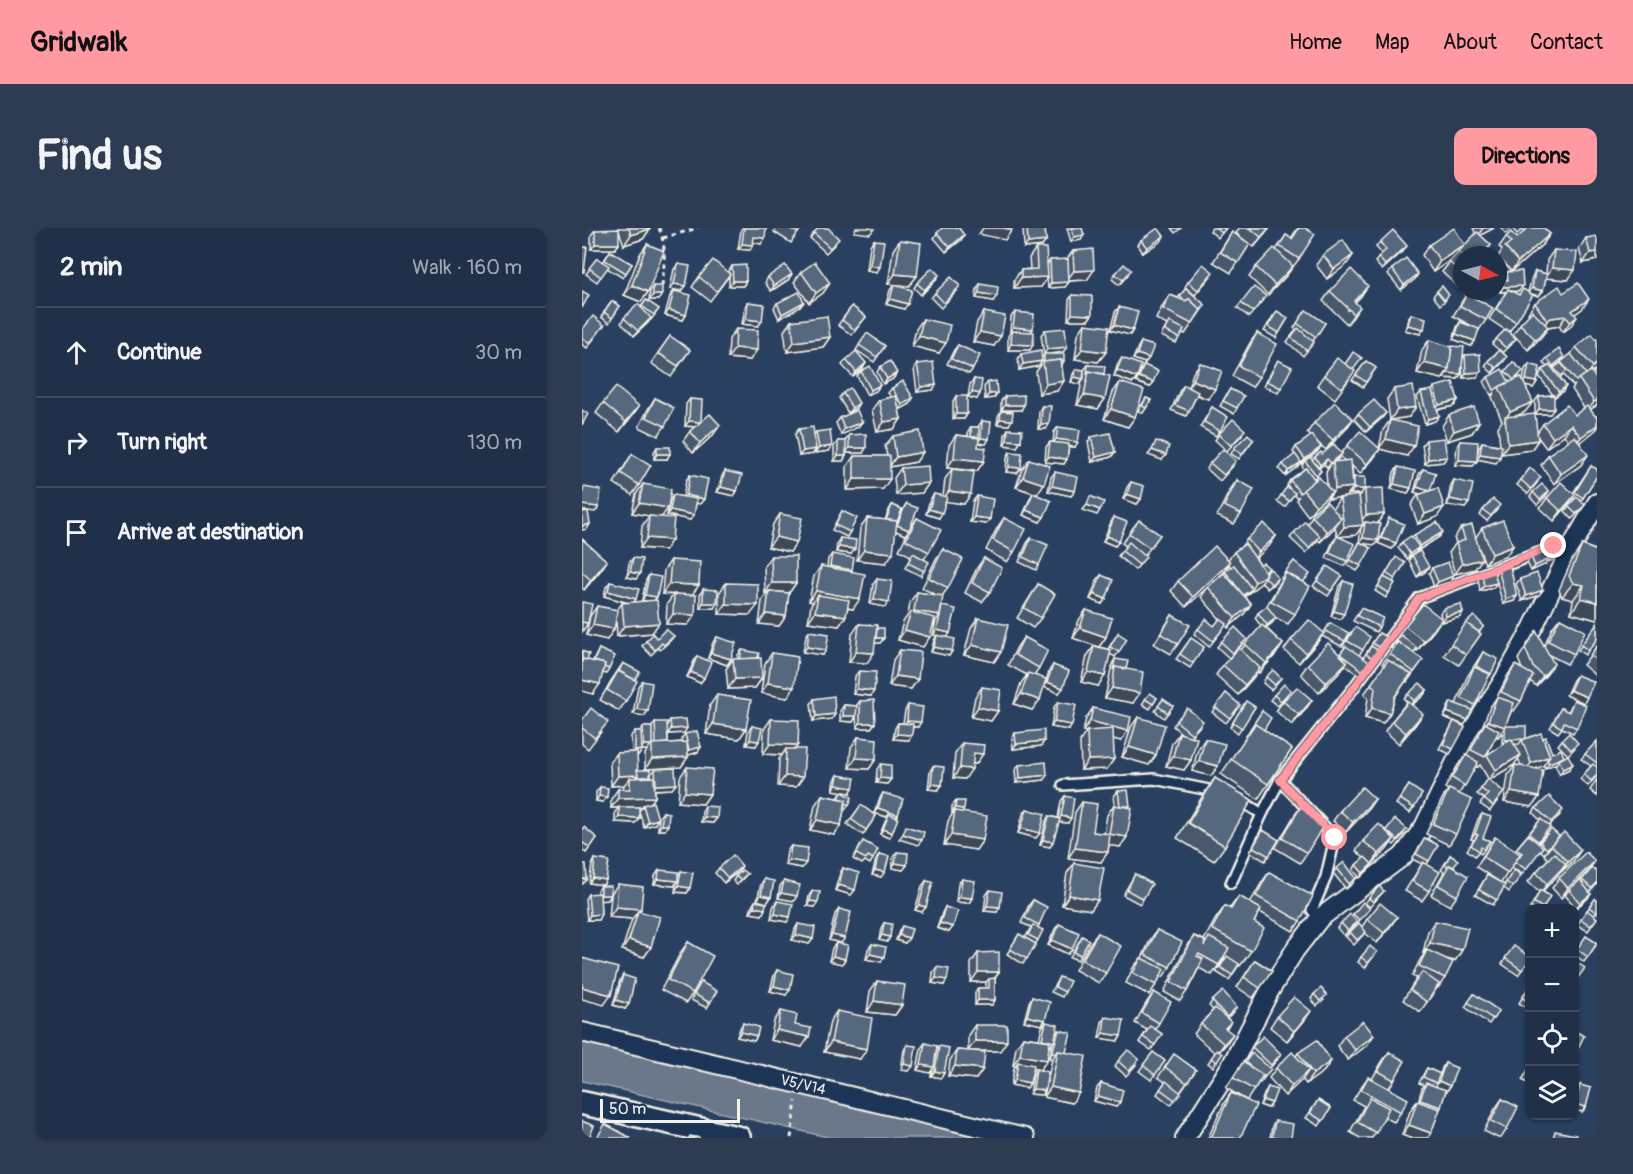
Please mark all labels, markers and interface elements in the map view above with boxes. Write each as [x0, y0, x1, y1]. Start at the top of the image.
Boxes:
text: Gridwalk [30, 25, 128, 60]
text: Home [1289, 29, 1342, 56]
text: Map [1375, 29, 1410, 56]
text: About [1443, 29, 1497, 56]
text: Contact [1530, 29, 1603, 56]
button: Directions [1454, 128, 1597, 185]
text: Find us [36, 130, 162, 182]
north arrow [1453, 246, 1507, 300]
text: 2 min [60, 251, 122, 283]
text: Walk · 160 m [412, 255, 522, 280]
icon: ahead [60, 336, 93, 369]
text: Continue [117, 338, 201, 366]
text: 30 m [475, 340, 522, 365]
icon: right [60, 426, 93, 459]
text: Turn right [117, 428, 207, 456]
text: 130 m [467, 430, 522, 455]
icon: arrive [60, 516, 93, 549]
text: Arrive at destination [117, 518, 303, 546]
route end [1540, 532, 1566, 558]
route start [1321, 824, 1347, 850]
map controls [1525, 904, 1579, 1120]
button: + [1525, 904, 1579, 958]
button: − [1525, 958, 1579, 1012]
button: locate [1525, 1012, 1579, 1066]
button: layers [1525, 1066, 1579, 1120]
street label: V5/V14 [778, 1071, 828, 1100]
scale bar [600, 1096, 740, 1124]
text: 50 m [609, 1099, 646, 1119]

